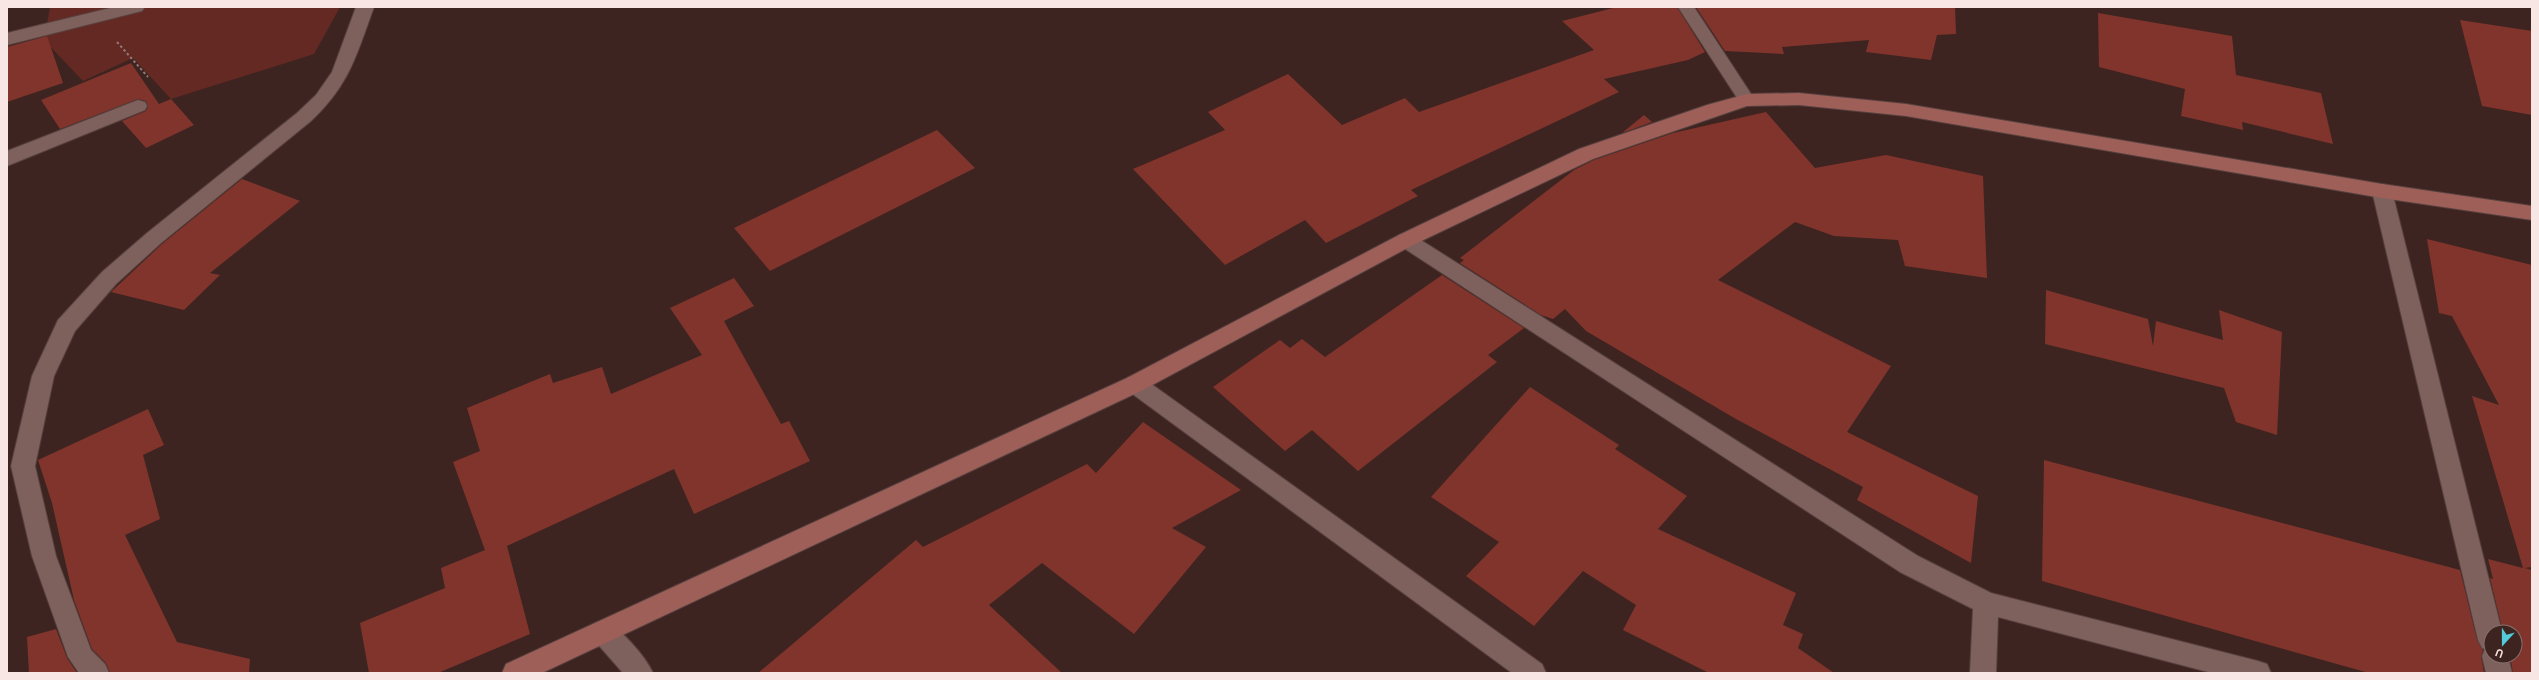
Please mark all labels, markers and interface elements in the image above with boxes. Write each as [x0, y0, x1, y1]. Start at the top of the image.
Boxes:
north arrow [2483, 624, 2523, 664]
text: U [2493, 645, 2505, 661]

